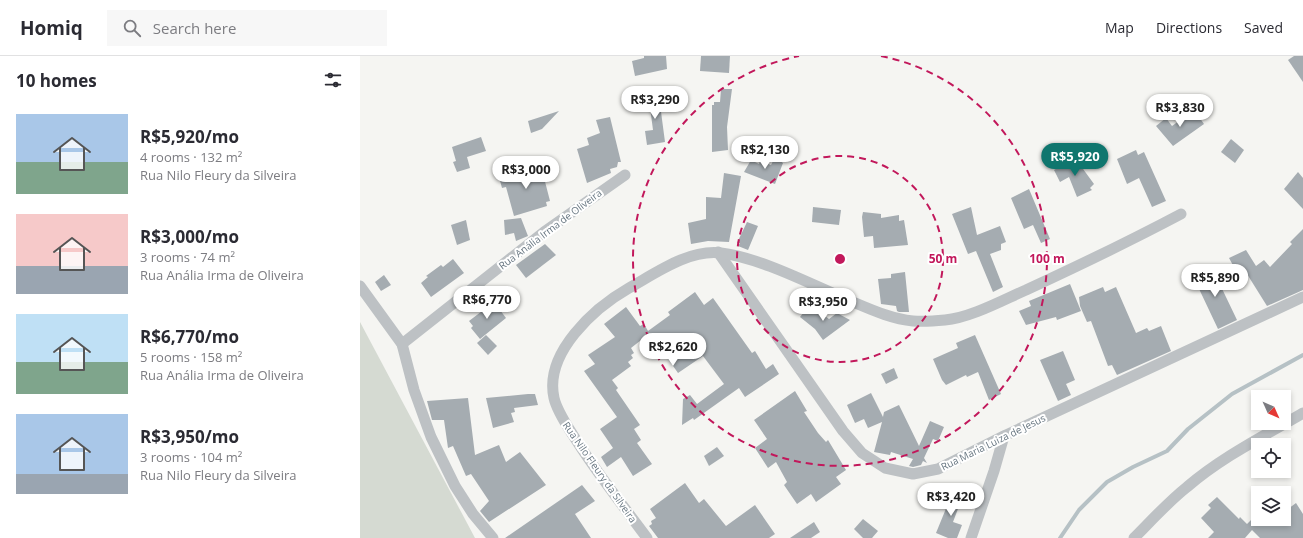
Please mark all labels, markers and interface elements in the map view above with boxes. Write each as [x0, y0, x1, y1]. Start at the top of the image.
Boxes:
search box [107, 10, 387, 46]
text: Homiq [20, 15, 83, 41]
icon: search [121, 17, 143, 39]
text: Search here [153, 18, 236, 38]
text: Map [1105, 18, 1134, 37]
text: Directions [1156, 18, 1222, 37]
text: Saved [1244, 18, 1283, 37]
text: 10 homes [16, 69, 97, 92]
icon: filters [322, 69, 344, 91]
pin: R$3,290 [618, 86, 692, 120]
text: R$3,290 [630, 90, 680, 108]
pin: R$3,830 [1143, 94, 1217, 128]
text: R$3,830 [1155, 98, 1205, 116]
text: R$5,920/mo [140, 125, 239, 148]
icon: home [48, 130, 96, 178]
pin: R$2,130 [728, 136, 802, 170]
text: R$2,130 [740, 140, 790, 158]
pin: R$5,920 [1038, 143, 1112, 177]
text: R$5,920 [1050, 147, 1100, 165]
text: 4 rooms · 132 m² [140, 148, 242, 166]
pin: R$3,000 [489, 156, 563, 190]
text: R$3,000 [501, 160, 551, 178]
text: Rua Nilo Fleury da Silveira [140, 166, 296, 184]
street label: Rua Anália Irma de Oliveira [496, 186, 604, 272]
text: R$3,000/mo [140, 225, 239, 248]
icon: home [48, 230, 96, 278]
text: 3 rooms · 74 m² [140, 248, 235, 266]
text: 50 m [929, 250, 957, 267]
text: 100 m [1029, 250, 1065, 267]
centre of rings [833, 252, 847, 266]
pin: R$5,890 [1178, 264, 1252, 298]
text: Rua Anália Irma de Oliveira [140, 266, 304, 284]
text: R$5,890 [1190, 268, 1240, 286]
pin: R$6,770 [450, 286, 524, 320]
pin: R$3,950 [786, 288, 860, 322]
text: R$6,770 [462, 290, 512, 308]
text: R$3,950 [798, 292, 848, 310]
text: R$6,770/mo [140, 325, 239, 348]
icon: home [48, 330, 96, 378]
pin: R$2,620 [636, 333, 710, 367]
text: R$2,620 [648, 337, 698, 355]
text: 5 rooms · 158 m² [140, 348, 242, 366]
text: Rua Anália Irma de Oliveira [140, 366, 304, 384]
north arrow [1251, 390, 1291, 430]
map controls [1251, 390, 1291, 526]
street label: Rua Maria Luiza de Jesus [938, 410, 1048, 473]
street label: Rua Nilo Fleury da Silveira [560, 419, 640, 525]
text: R$3,950/mo [140, 425, 239, 448]
icon: home [48, 430, 96, 478]
button: locate [1251, 438, 1291, 478]
text: 3 rooms · 104 m² [140, 448, 242, 466]
text: Rua Nilo Fleury da Silveira [140, 466, 296, 484]
pin: R$3,420 [914, 483, 988, 517]
button: layers [1251, 486, 1291, 526]
text: R$3,420 [926, 487, 976, 505]

